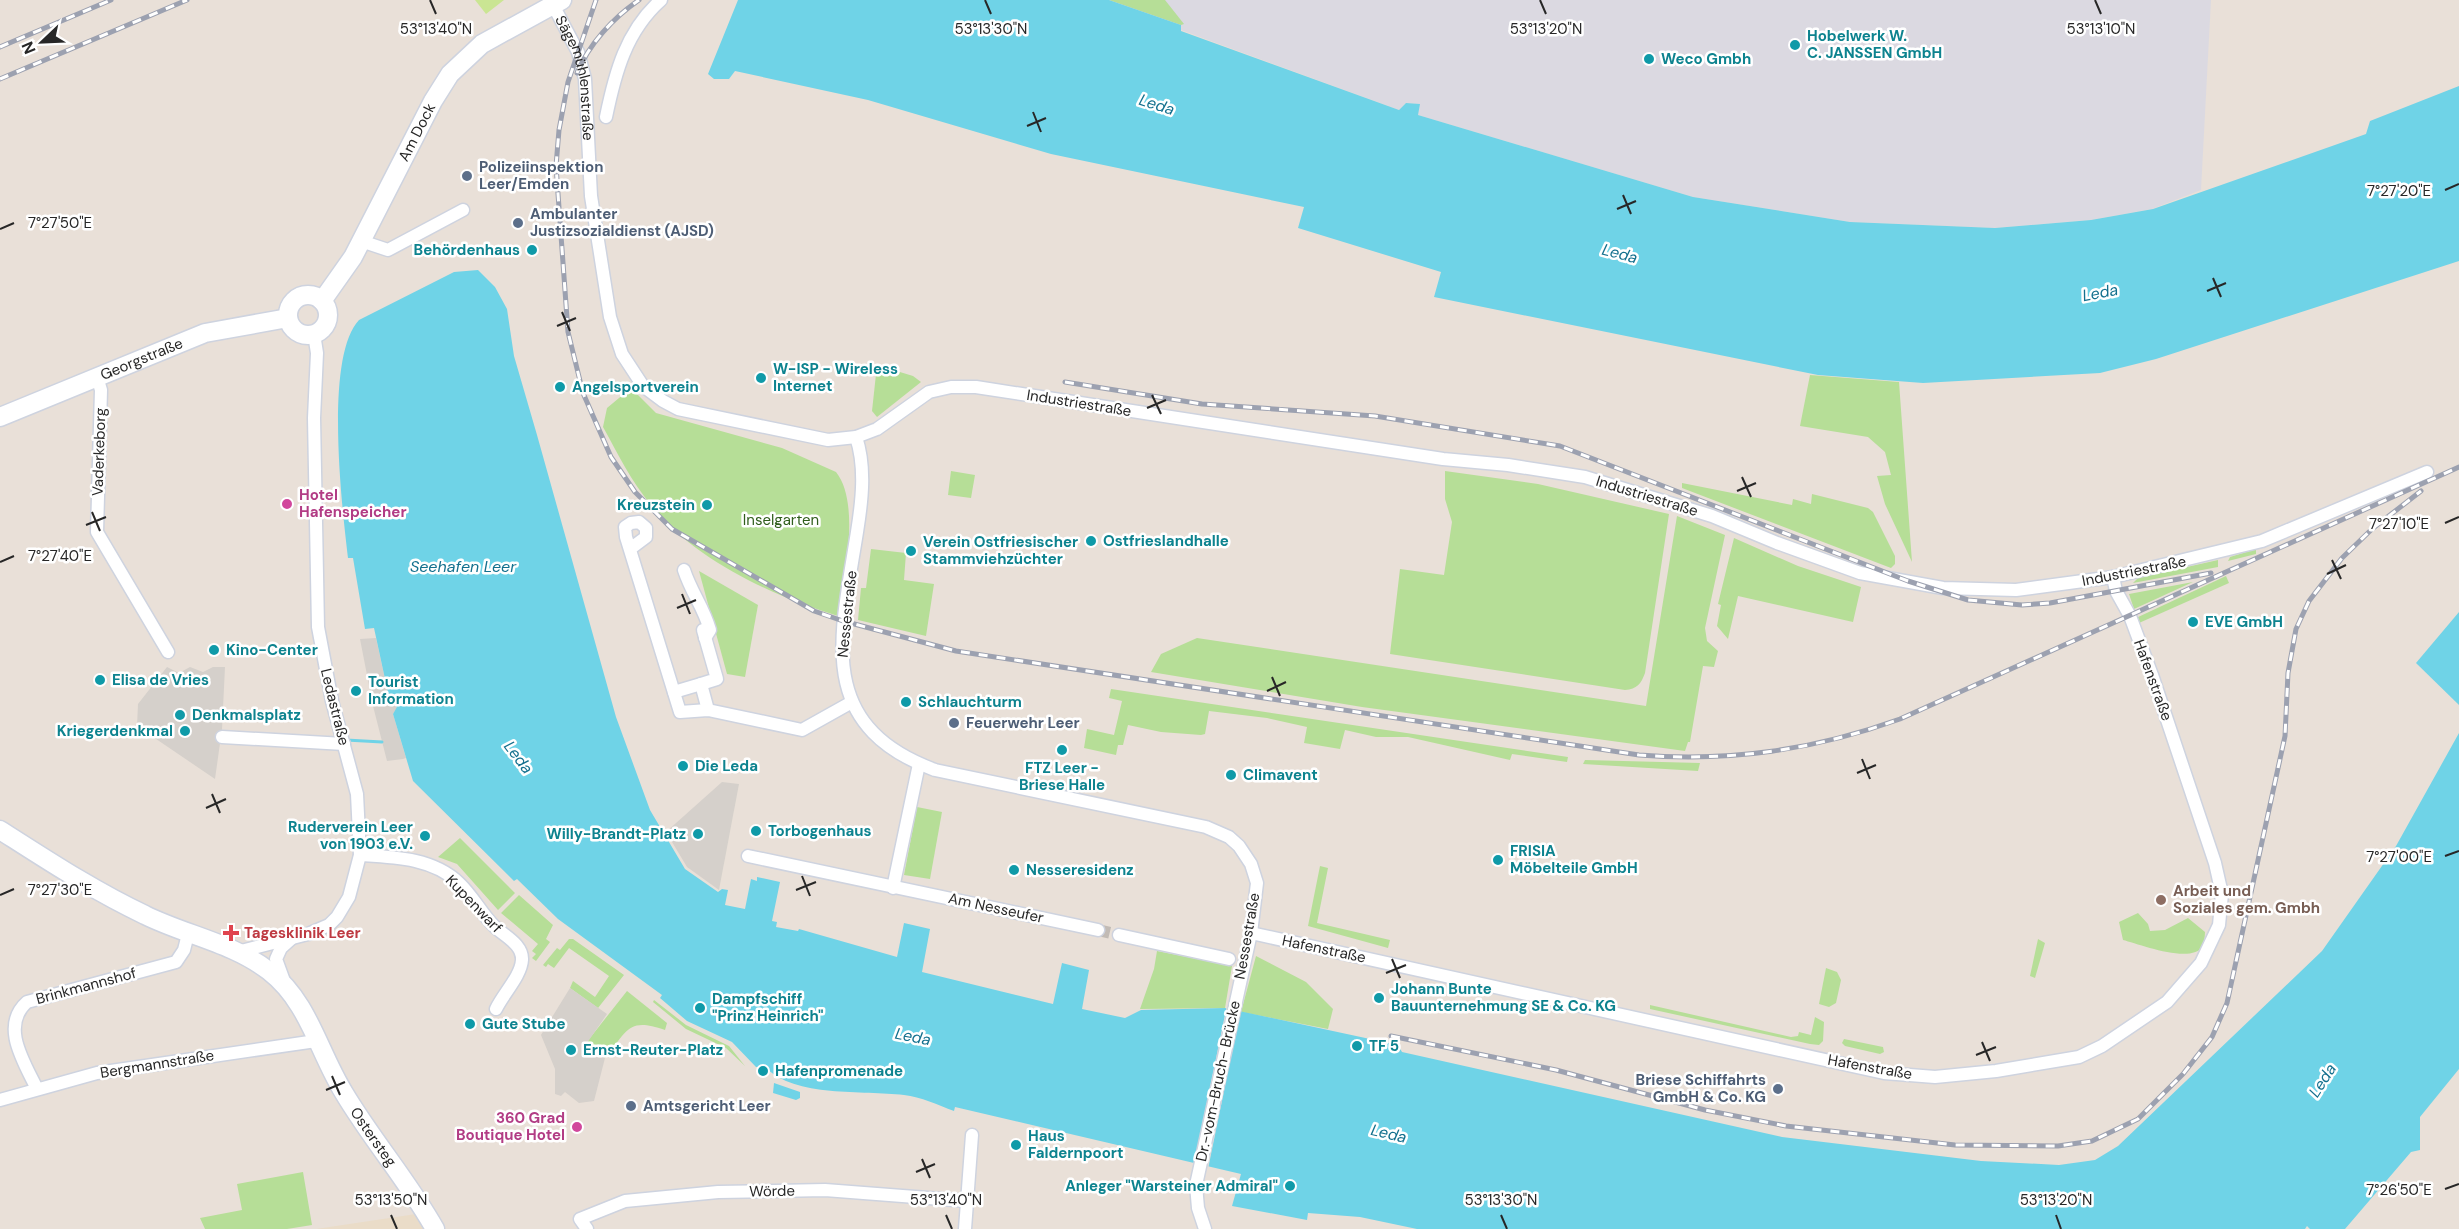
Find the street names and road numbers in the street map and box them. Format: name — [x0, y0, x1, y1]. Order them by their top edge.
street label: Sägemühlenstraße — [550, 12, 598, 141]
street label: Am Dock — [394, 99, 440, 165]
street label: Georgstraße — [97, 333, 186, 385]
street label: Industriestraße — [1025, 385, 1133, 421]
street label: Vaderkeborg — [87, 407, 111, 497]
street label: Industriestraße — [1593, 471, 1701, 521]
street label: Industriestraße — [2080, 551, 2188, 591]
street label: Nessestraße — [832, 569, 862, 659]
street label: Hafenstraße — [2129, 636, 2177, 724]
street label: Ledastraße — [316, 666, 354, 748]
street label: Kupenwarf — [441, 871, 507, 937]
street label: Am Nesseufer — [946, 888, 1046, 928]
street label: Nessestraße — [1230, 891, 1264, 981]
street label: Hafenstraße — [1280, 930, 1368, 968]
street label: Brinkmannshof — [34, 963, 138, 1009]
street label: Dr.-vom-Bruch- Brücke — [1191, 999, 1245, 1163]
street label: Bergmannstraße — [99, 1045, 215, 1083]
street label: Hafenstraße — [1826, 1050, 1914, 1084]
street label: Ostersteg — [345, 1103, 401, 1171]
street label: Wörde — [749, 1181, 795, 1201]

